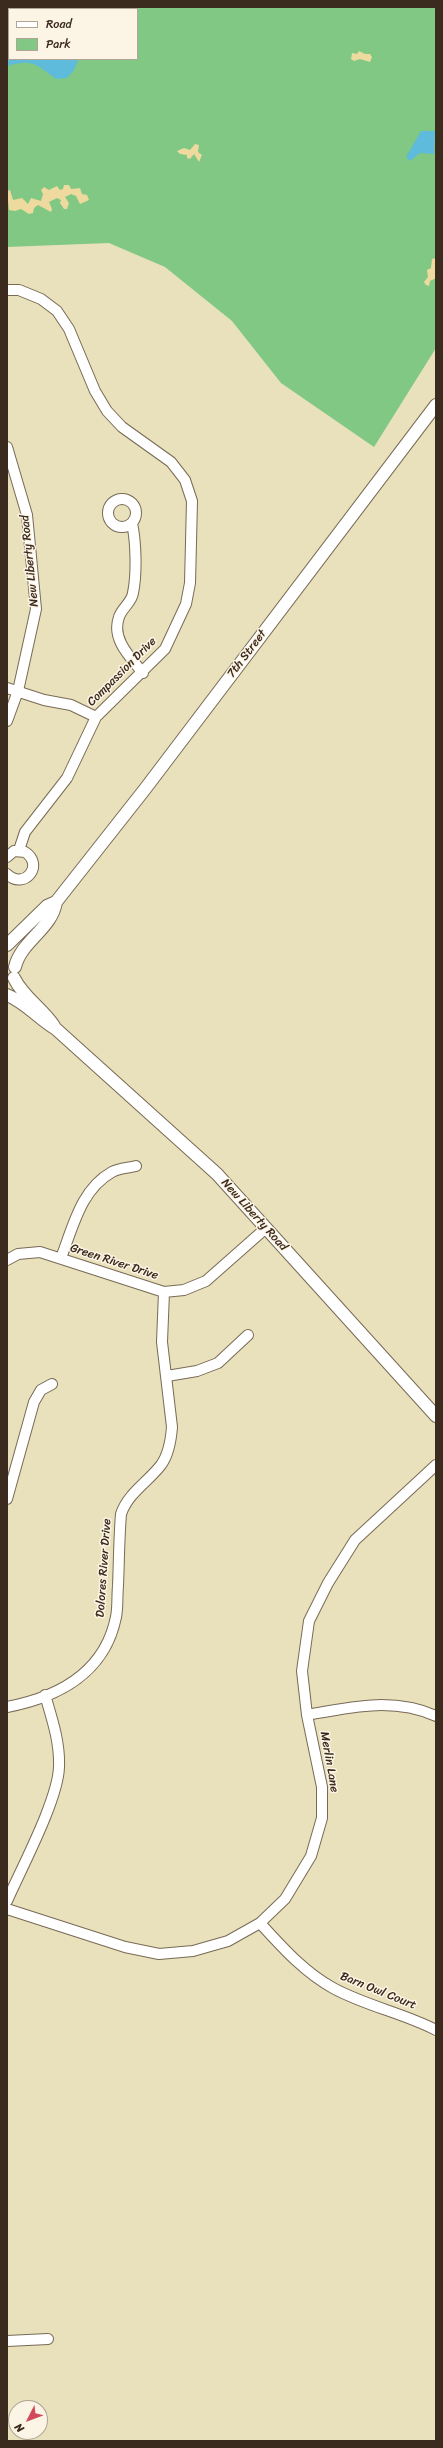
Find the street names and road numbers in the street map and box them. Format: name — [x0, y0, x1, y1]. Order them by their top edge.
street label: New Liberty Road — [18, 514, 42, 608]
street label: 7th Street — [224, 627, 270, 681]
street label: Compassion Drive — [84, 634, 160, 710]
street label: New Liberty Road — [218, 1176, 290, 1254]
street label: Green River Drive — [68, 1241, 160, 1283]
street label: Dolores River Drive — [93, 1518, 115, 1618]
street label: Merlin Lane — [317, 1730, 341, 1794]
street label: Barn Owl Court — [338, 1969, 418, 2013]

